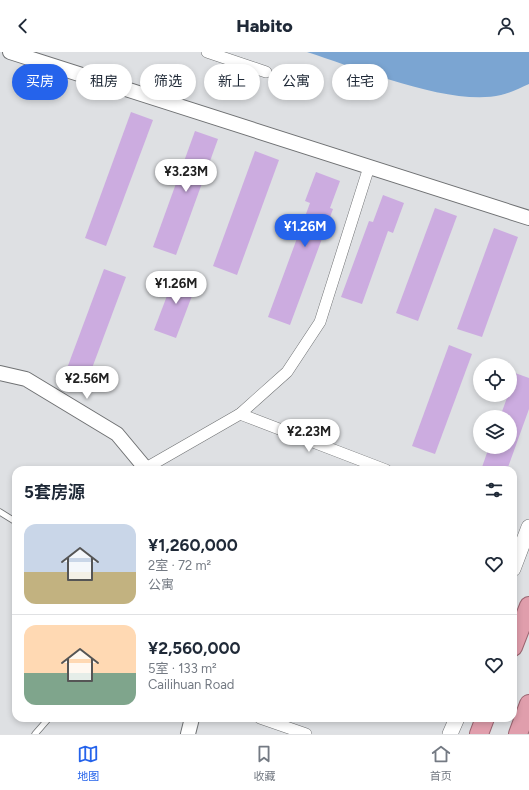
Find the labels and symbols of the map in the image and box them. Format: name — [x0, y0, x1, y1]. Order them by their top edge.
pin: ¥3.23M — [153, 159, 219, 193]
pin: ¥1.26M — [272, 214, 338, 248]
pin: ¥1.26M — [143, 271, 209, 305]
pin: ¥2.56M — [54, 366, 120, 400]
pin: ¥2.23M — [276, 419, 342, 453]

